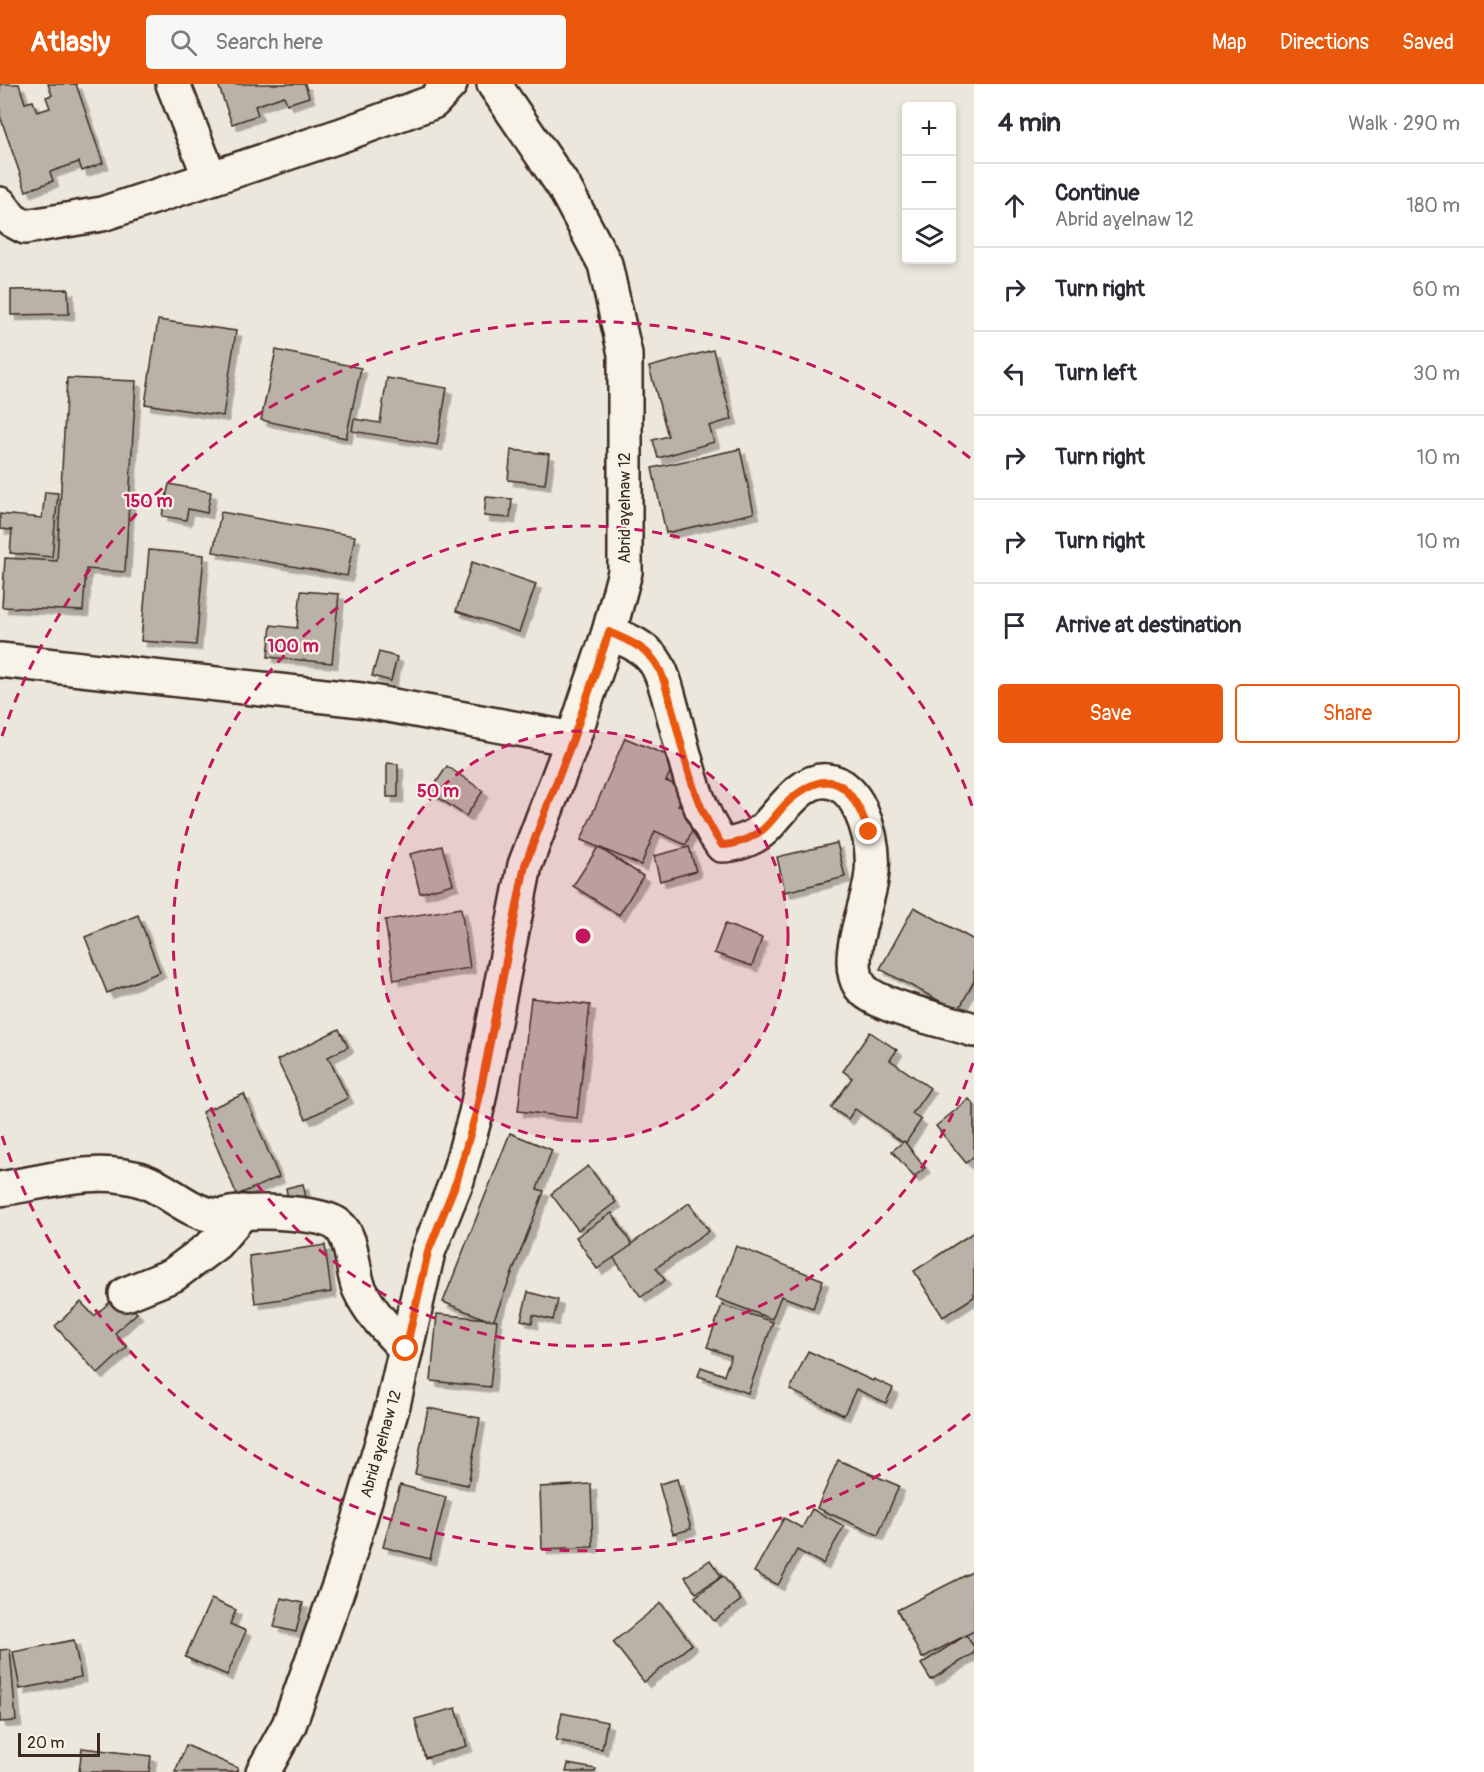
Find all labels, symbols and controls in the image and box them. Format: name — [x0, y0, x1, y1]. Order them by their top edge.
search box — [146, 15, 566, 69]
text: Atlasly — [30, 25, 110, 60]
icon: search — [167, 26, 200, 59]
text: Search here — [215, 28, 323, 56]
text: Map — [1212, 29, 1247, 56]
text: Directions — [1280, 29, 1369, 56]
text: Saved — [1402, 29, 1454, 56]
map controls — [902, 102, 956, 264]
button: + — [902, 102, 956, 156]
text: 4 min — [998, 107, 1061, 139]
text: Walk · 290 m — [1348, 111, 1460, 136]
button: − — [902, 156, 956, 210]
text: Continue — [1055, 179, 1139, 207]
icon: ahead — [998, 189, 1031, 222]
text: 180 m — [1406, 193, 1460, 218]
text: Abrid aɣelnaw 12 — [1055, 207, 1194, 232]
button: layers — [902, 210, 956, 264]
icon: right — [998, 273, 1031, 306]
text: Turn right — [1055, 275, 1145, 303]
text: 60 m — [1413, 277, 1460, 302]
icon: left — [998, 357, 1031, 390]
text: Turn left — [1055, 359, 1137, 387]
text: 30 m — [1413, 361, 1460, 386]
icon: right — [998, 441, 1031, 474]
text: Turn right — [1055, 443, 1145, 471]
text: 10 m — [1416, 445, 1460, 470]
street label: Abrid aɣelnaw 12 — [615, 452, 635, 564]
text: 150 m — [124, 490, 173, 513]
icon: right — [998, 525, 1031, 558]
text: Turn right — [1055, 527, 1145, 555]
text: 10 m — [1416, 529, 1460, 554]
icon: arrive — [998, 609, 1031, 642]
text: Arrive at destination — [1055, 611, 1241, 639]
text: 100 m — [267, 635, 319, 658]
button: Save — [998, 684, 1223, 743]
button: Share — [1235, 684, 1460, 743]
text: 50 m — [417, 780, 459, 803]
route end — [855, 818, 881, 844]
centre of rings — [573, 926, 593, 946]
route start — [392, 1335, 418, 1361]
street label: Abrid aɣelnaw 12 — [356, 1388, 406, 1500]
scale bar — [18, 1730, 100, 1758]
text: 20 m — [27, 1733, 65, 1753]

